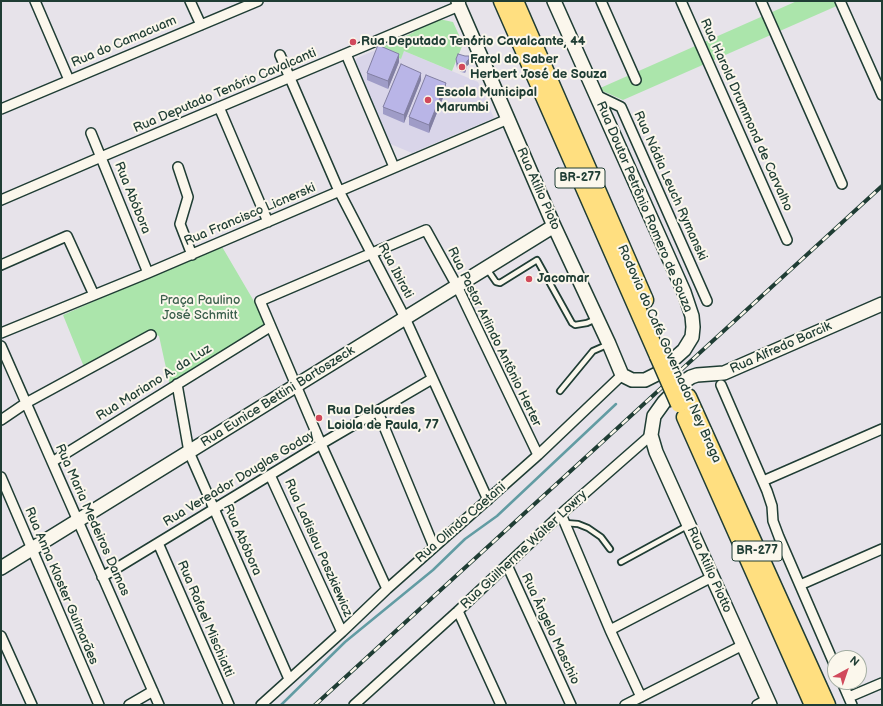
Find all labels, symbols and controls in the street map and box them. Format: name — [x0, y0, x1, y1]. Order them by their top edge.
street label: Rua do Camacuam — [69, 13, 179, 71]
street label: Rua Harold Drummond de Carvalho — [696, 16, 796, 214]
place label: Rua Deputado Tenório Cavalcante, 44 — [361, 34, 585, 50]
marker: Rua Deputado Tenório Cavalcante, 44 — [348, 37, 358, 47]
street label: Rua Deputado Tenório Cavalcanti — [131, 45, 319, 137]
place label: Farol do Saber Herbert José de Souza — [470, 52, 607, 83]
marker: Farol do Saber Herbert José de Souza — [457, 62, 467, 72]
place label: Escola Municipal Marumbi — [436, 85, 537, 116]
marker: Escola Municipal Marumbi — [423, 95, 433, 105]
street label: Rua Doutor Petrônio Romero de Souza — [592, 99, 696, 315]
street label: Rua Nádia Leuch Rymanski — [630, 109, 710, 263]
street label: Rua Atílio Pioto — [513, 145, 563, 233]
street label: Rua Abóbora — [110, 160, 154, 236]
road number: BR-277 — [555, 168, 605, 188]
street label: Rua Francisco Licnerski — [182, 180, 318, 250]
street label: Rua Ibirati — [374, 241, 416, 301]
street label: Rodovia do Café Governador Ney Braga — [614, 243, 724, 465]
street label: Rua Pastor Arlindo Antônio Herter — [444, 245, 544, 429]
place label: Jacomar — [537, 271, 589, 287]
marker: Jacomar — [524, 274, 534, 284]
park label: Praça Paulino José Schmitt — [160, 293, 240, 324]
street label: Rua Alfredo Barcik — [728, 319, 834, 377]
street label: Rua Mariano A. da Luz — [94, 341, 214, 425]
street label: Rua Eunice Bettini Bartoszeck — [198, 343, 358, 451]
place label: Rua Delourdes Loiola de Paula, 77 — [327, 403, 439, 434]
marker: Rua Delourdes Loiola de Paula, 77 — [314, 413, 324, 423]
street label: Rua Vereador Douglas Godoy — [161, 428, 317, 530]
street label: Rua Maria Medeiros Damas — [51, 442, 133, 598]
street label: Rua Ladislau Paszkiewicz — [281, 477, 355, 619]
street label: Rua Olindo Caetani — [413, 480, 509, 566]
street label: Rua Guilherme Walter Lowry — [458, 487, 590, 613]
street label: Rua Abóbora — [219, 502, 265, 578]
street label: Rua Anna Kloster Guimarães — [21, 505, 101, 667]
street label: Rua Atilio Piotto — [683, 525, 735, 615]
road number: BR-277 — [732, 541, 782, 561]
street label: Rua Rafael Mischiatti — [173, 558, 237, 680]
street label: Rua Ângelo Maschio — [517, 571, 583, 687]
north arrow — [827, 650, 867, 690]
text: N — [847, 654, 862, 669]

